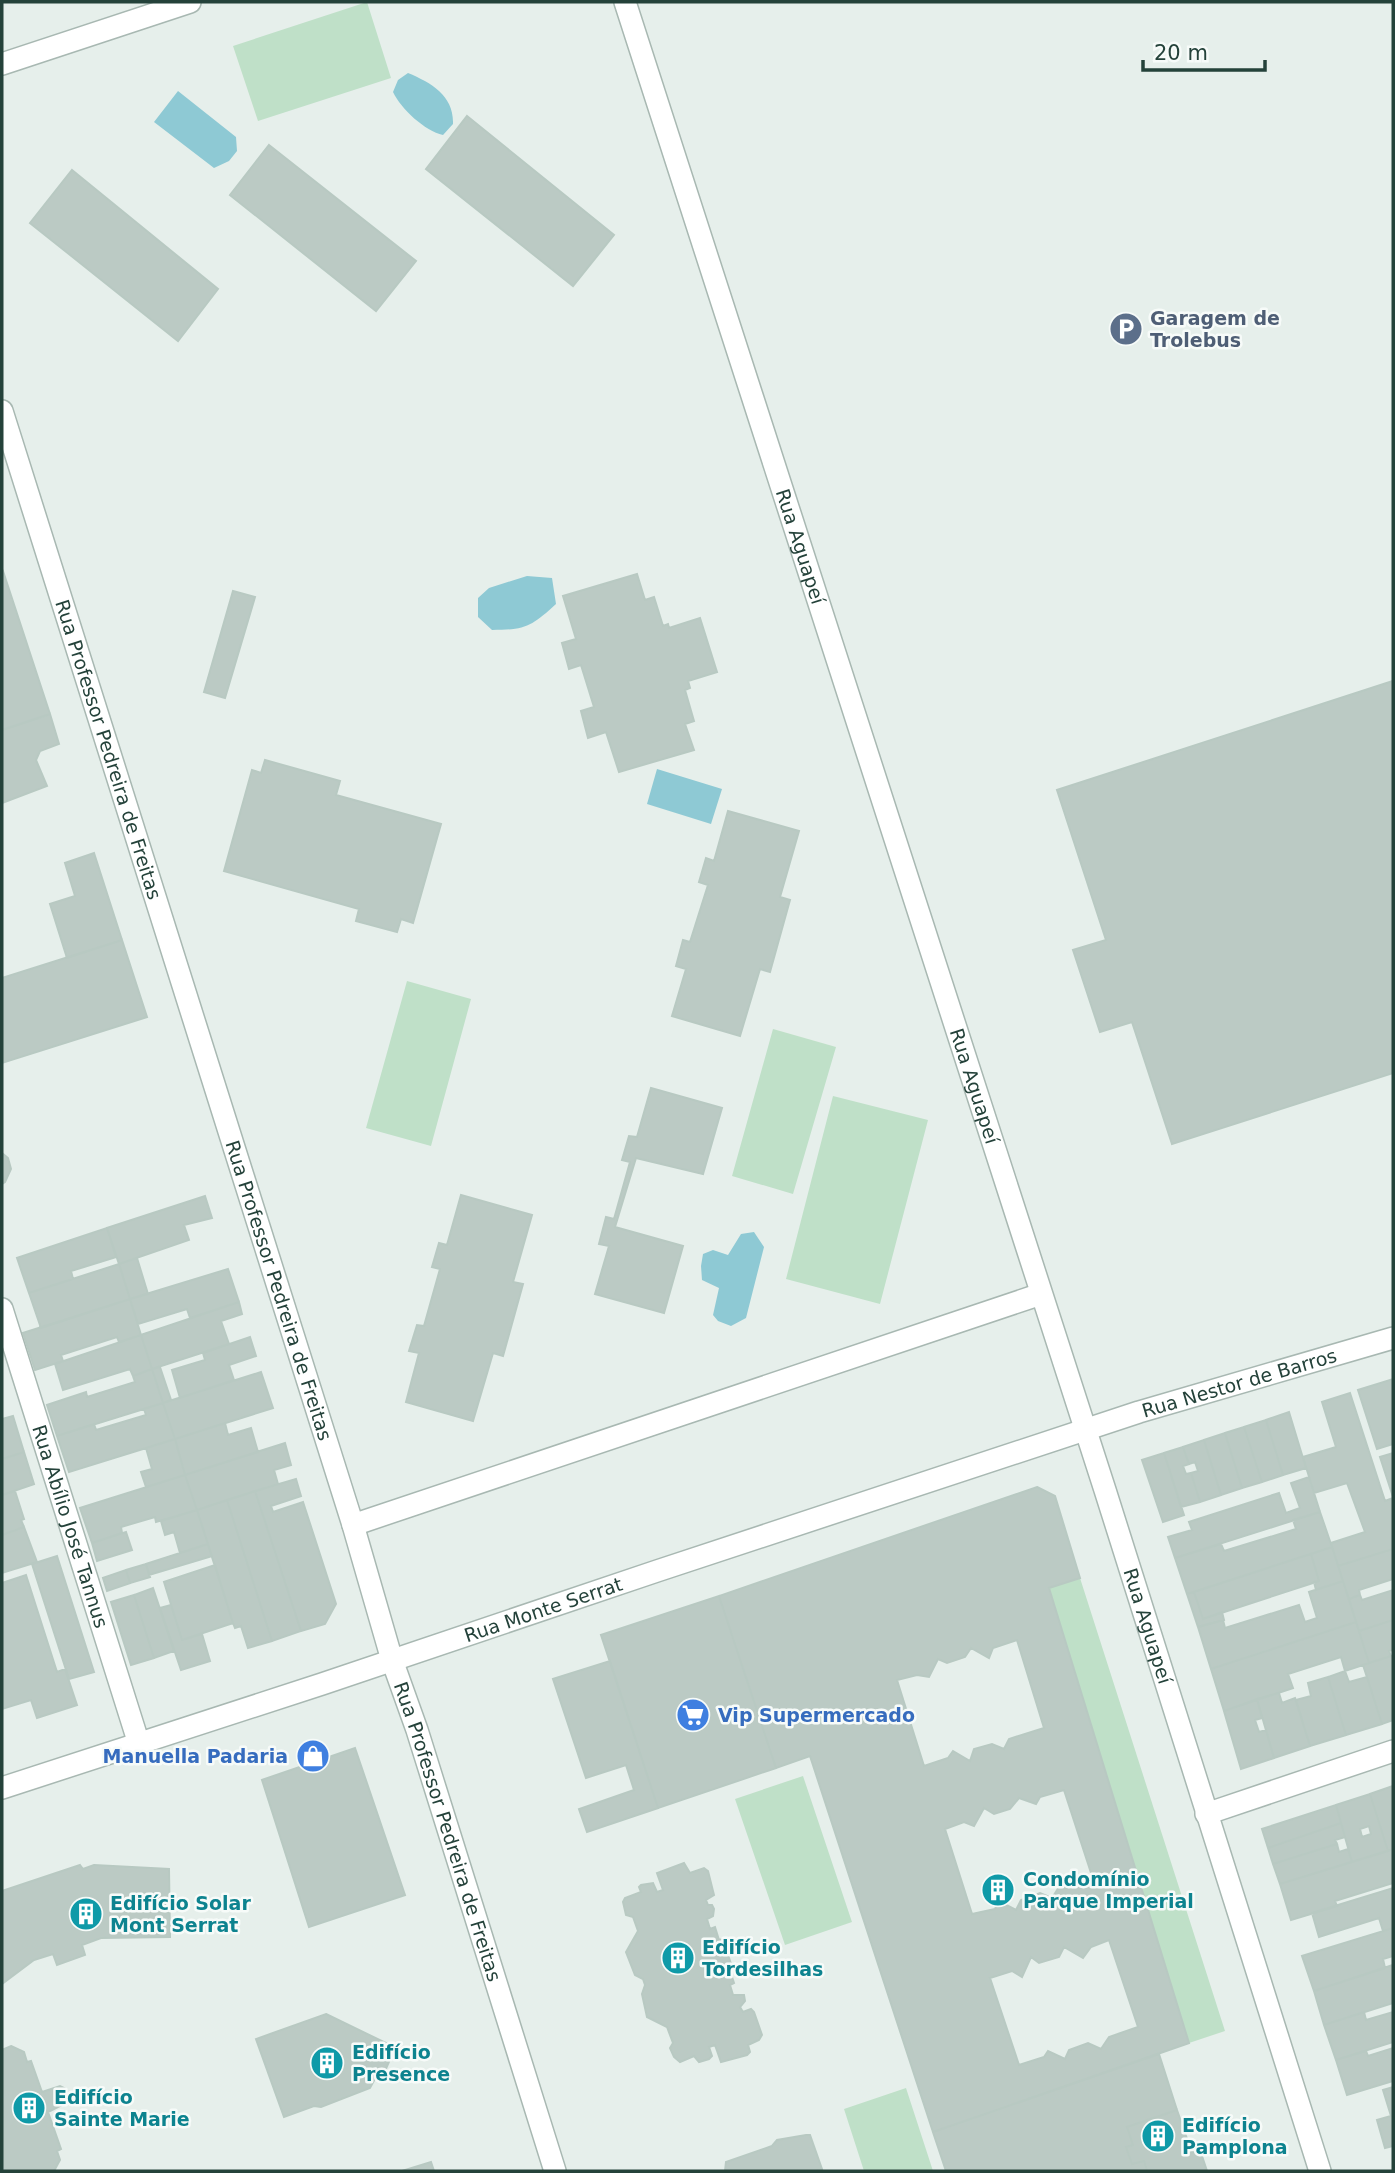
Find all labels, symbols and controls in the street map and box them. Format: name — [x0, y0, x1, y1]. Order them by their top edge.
scale bar — [1143, 28, 1266, 72]
text: 20 m — [1154, 41, 1208, 65]
place label: Garagem de Trolebus — [1150, 307, 1280, 351]
parking icon: Garagem de Trolebus — [1107, 310, 1145, 348]
street label: Rua Aguapeí — [772, 486, 830, 608]
street label: Rua Professor Pedreira de Freitas — [51, 597, 166, 902]
street label: Rua Aguapeí — [946, 1026, 1004, 1147]
street label: Rua Professor Pedreira de Freitas — [222, 1138, 337, 1443]
street label: Rua Nestor de Barros — [1139, 1344, 1339, 1422]
street label: Rua Abílio José Tannus — [28, 1422, 113, 1631]
street label: Rua Aguapeí — [1119, 1565, 1177, 1687]
street label: Rua Monte Serrat — [461, 1572, 625, 1646]
street label: Rua Professor Pedreira de Freitas — [390, 1679, 506, 1984]
supermarket icon: Vip Supermercado — [674, 1696, 712, 1734]
place label: Vip Supermercado — [718, 1704, 915, 1726]
shop icon: Manuella Padaria — [294, 1737, 332, 1775]
place label: Manuella Padaria — [103, 1745, 288, 1767]
place label: Condomínio Parque Imperial — [1023, 1868, 1194, 1912]
building icon: Condomínio Parque Imperial — [979, 1871, 1017, 1909]
place label: Edifício Solar Mont Serrat — [110, 1892, 251, 1936]
building icon: Edifício Solar Mont Serrat — [67, 1895, 105, 1933]
place label: Edifício Tordesilhas — [702, 1936, 823, 1980]
building icon: Edifício Tordesilhas — [659, 1939, 697, 1977]
place label: Edifício Presence — [352, 2041, 450, 2085]
building icon: Edifício Presence — [308, 2044, 346, 2082]
place label: Edifício Sainte Marie — [54, 2086, 190, 2130]
building icon: Edifício Sainte Marie — [10, 2089, 48, 2127]
place label: Edifício Pamplona — [1182, 2114, 1288, 2158]
building icon: Edifício Pamplona — [1139, 2117, 1177, 2155]

